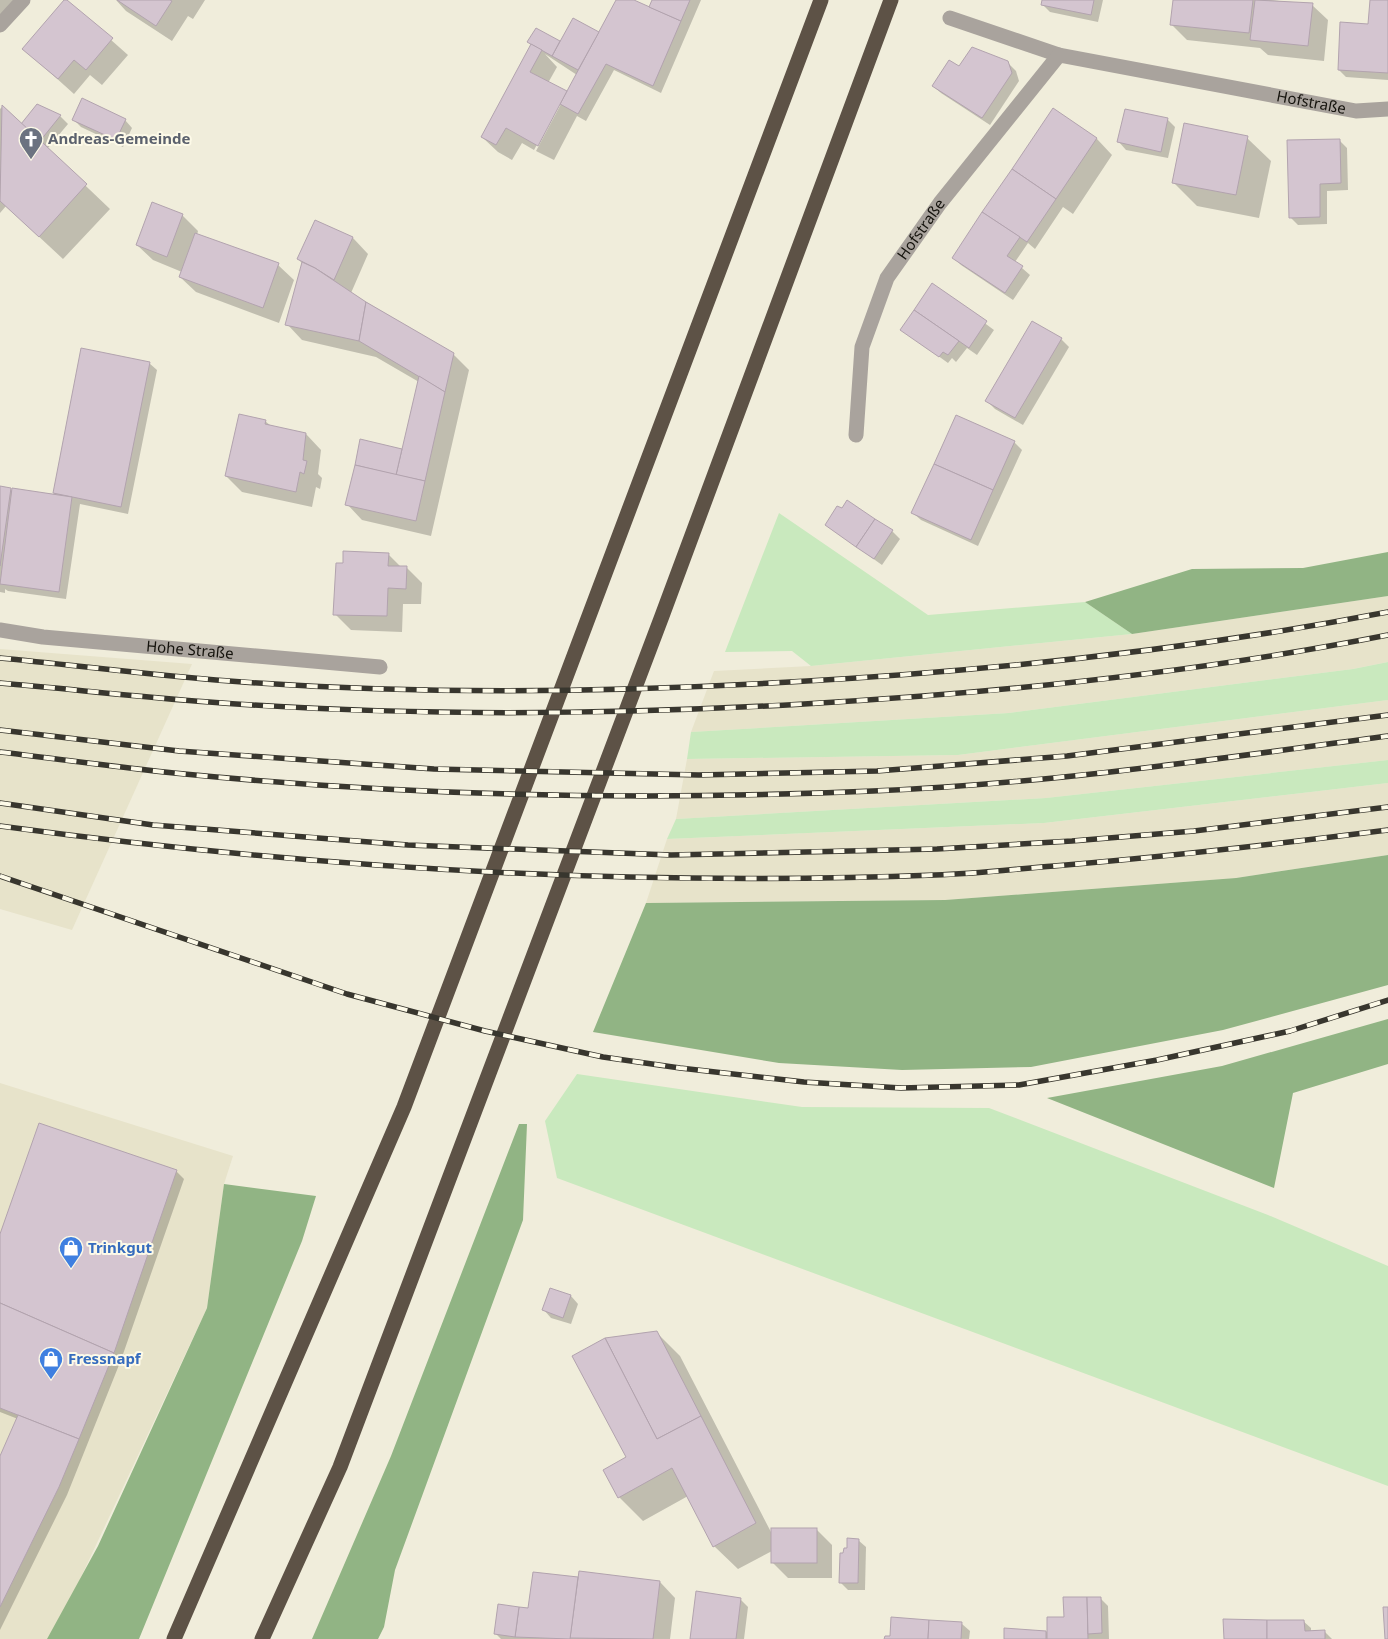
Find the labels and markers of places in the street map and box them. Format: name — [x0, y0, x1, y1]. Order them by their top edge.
church icon: Andreas-Gemeinde — [18, 126, 44, 160]
place label: Andreas-Gemeinde — [48, 128, 190, 148]
shop icon: Trinkgut — [58, 1235, 84, 1269]
place label: Trinkgut — [88, 1237, 152, 1257]
shop icon: Fressnapf — [38, 1346, 64, 1380]
place label: Fressnapf — [68, 1348, 142, 1368]

